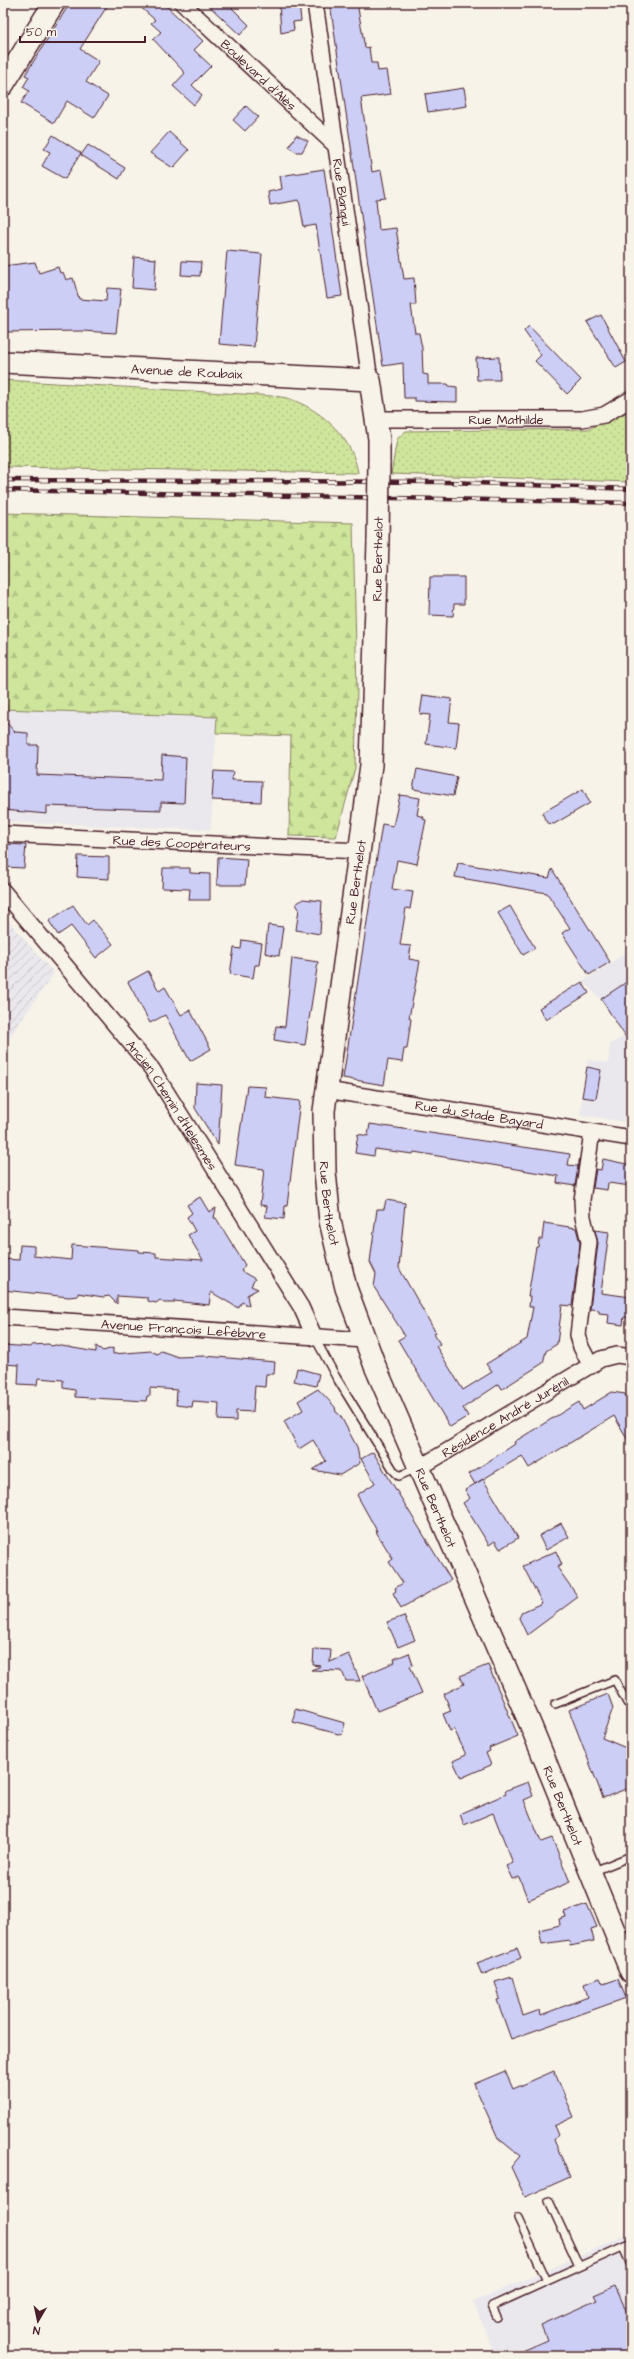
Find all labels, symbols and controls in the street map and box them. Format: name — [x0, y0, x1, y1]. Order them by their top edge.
scale bar — [20, 18, 145, 44]
text: 50 m — [26, 24, 57, 41]
street label: Boulevard d'Alès — [216, 35, 300, 115]
street label: Rue Blanqui — [328, 157, 355, 227]
street label: Avenue de Roubaix — [131, 360, 244, 384]
street label: Rue Mathilde — [469, 411, 543, 429]
street label: Rue Berthelot — [368, 516, 388, 602]
street label: Rue des Coopérateurs — [112, 831, 252, 856]
street label: Rue Berthelot — [341, 838, 371, 925]
street label: Ancien Chemin d'Helesmes — [121, 1036, 221, 1174]
street label: Rue du Stade Bayard — [414, 1096, 545, 1134]
street label: Rue Berthelot — [315, 1161, 344, 1248]
street label: Avenue François Lefèbvre — [101, 1315, 267, 1344]
street label: Résidence André Jurénil — [439, 1373, 572, 1462]
street label: Rue Berthelot — [410, 1465, 461, 1551]
street label: Rue Berthelot — [538, 1763, 587, 1849]
north arrow — [18, 2301, 58, 2341]
text: N — [32, 2322, 41, 2338]

